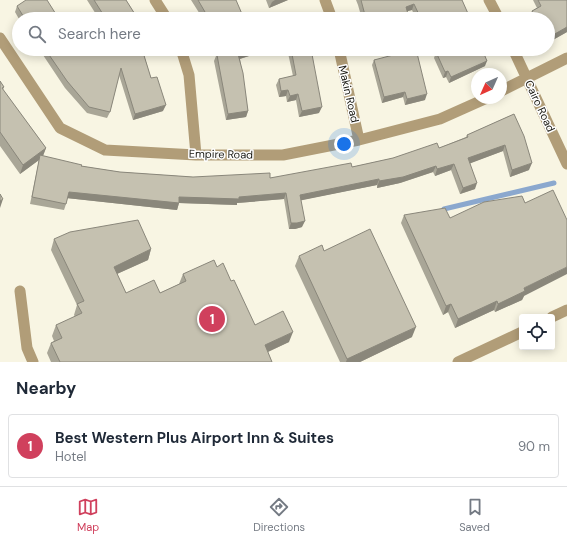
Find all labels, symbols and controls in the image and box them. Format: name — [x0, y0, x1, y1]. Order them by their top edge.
search box — [12, 12, 555, 56]
icon: search — [26, 23, 48, 45]
text: Search here — [58, 24, 141, 44]
street label: Makin Road — [336, 64, 362, 124]
north arrow — [471, 68, 507, 104]
street label: Cairo Road — [522, 78, 558, 134]
your location — [334, 134, 354, 154]
street label: Empire Road — [189, 146, 253, 162]
pin: 1 — [199, 304, 225, 334]
map controls — [519, 314, 555, 350]
button: locate — [519, 314, 555, 350]
text: Nearby — [16, 377, 76, 399]
text: Best Western Plus Airport Inn & Suites — [55, 428, 334, 448]
text: 1 — [28, 438, 32, 455]
text: 90 m — [518, 438, 550, 455]
text: Hotel — [55, 448, 87, 465]
tab: Map — [77, 496, 99, 534]
tab: Directions — [253, 496, 305, 534]
tab: Saved — [459, 496, 490, 534]

